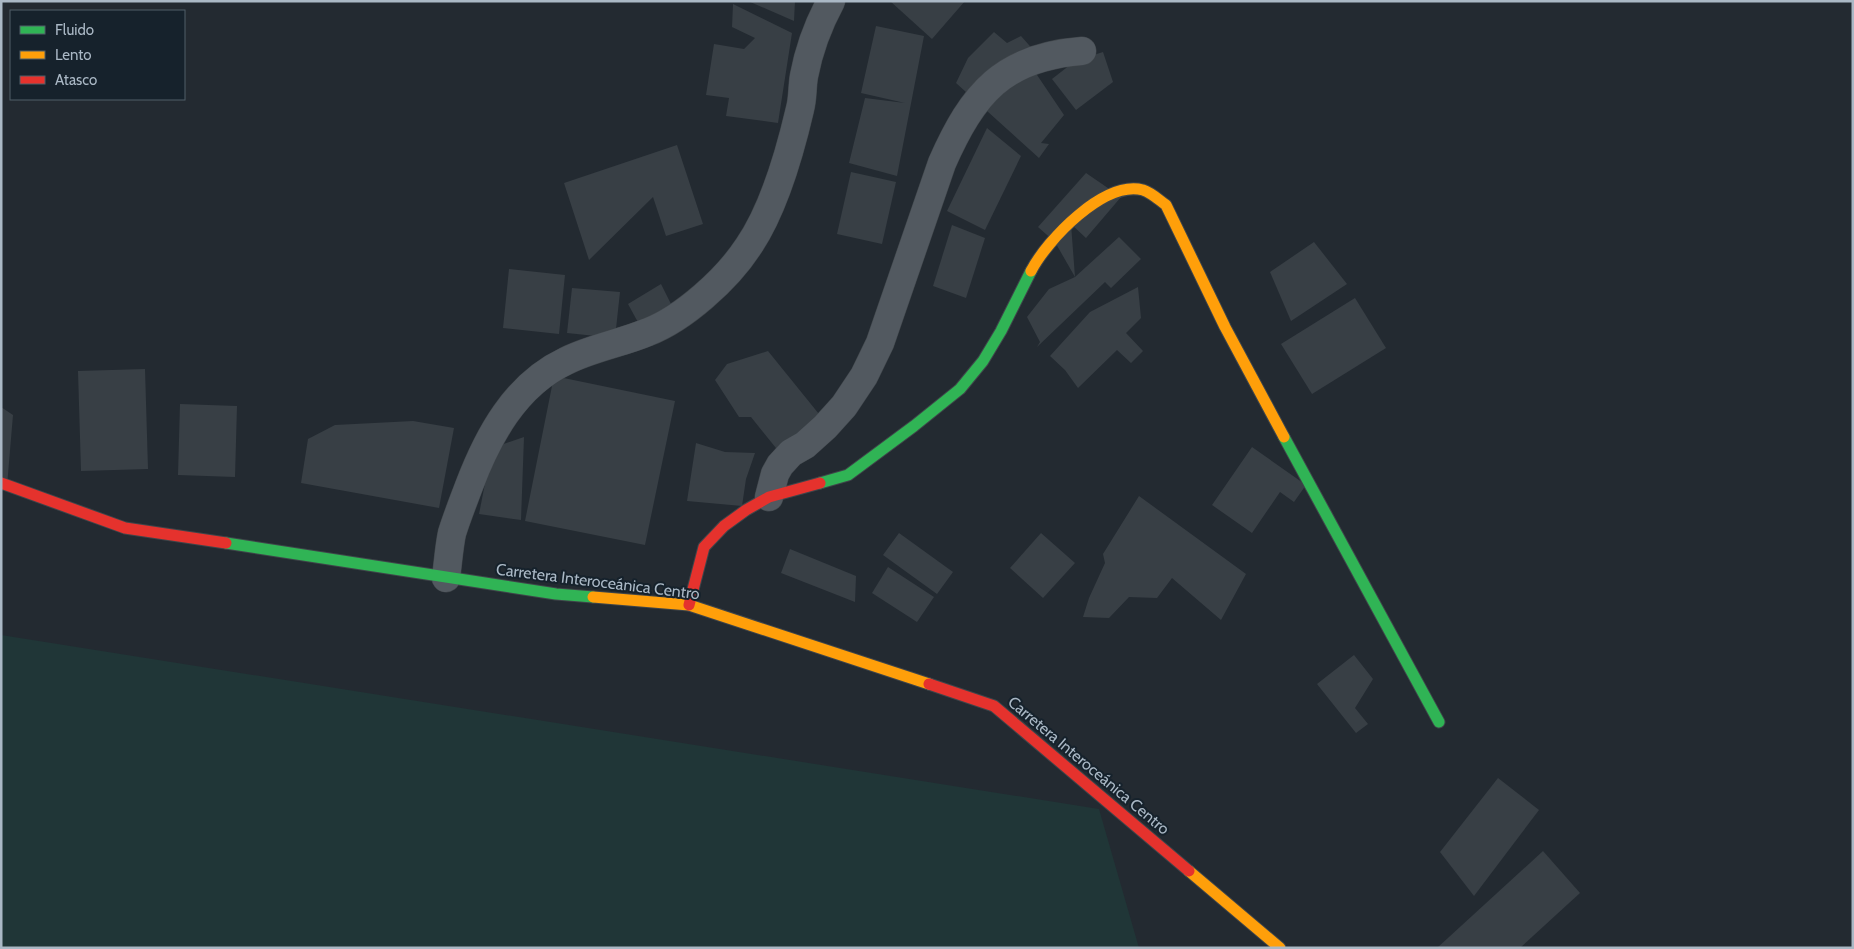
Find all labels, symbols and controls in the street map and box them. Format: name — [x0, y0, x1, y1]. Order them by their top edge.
legend — [10, 10, 185, 100]
text: Fluido — [55, 21, 94, 39]
text: Lento — [55, 46, 92, 64]
text: Atasco — [55, 71, 97, 89]
street label: Carretera Interoceánica Centro — [495, 560, 701, 603]
street label: Carretera Interoceánica Centro — [1004, 692, 1173, 839]

